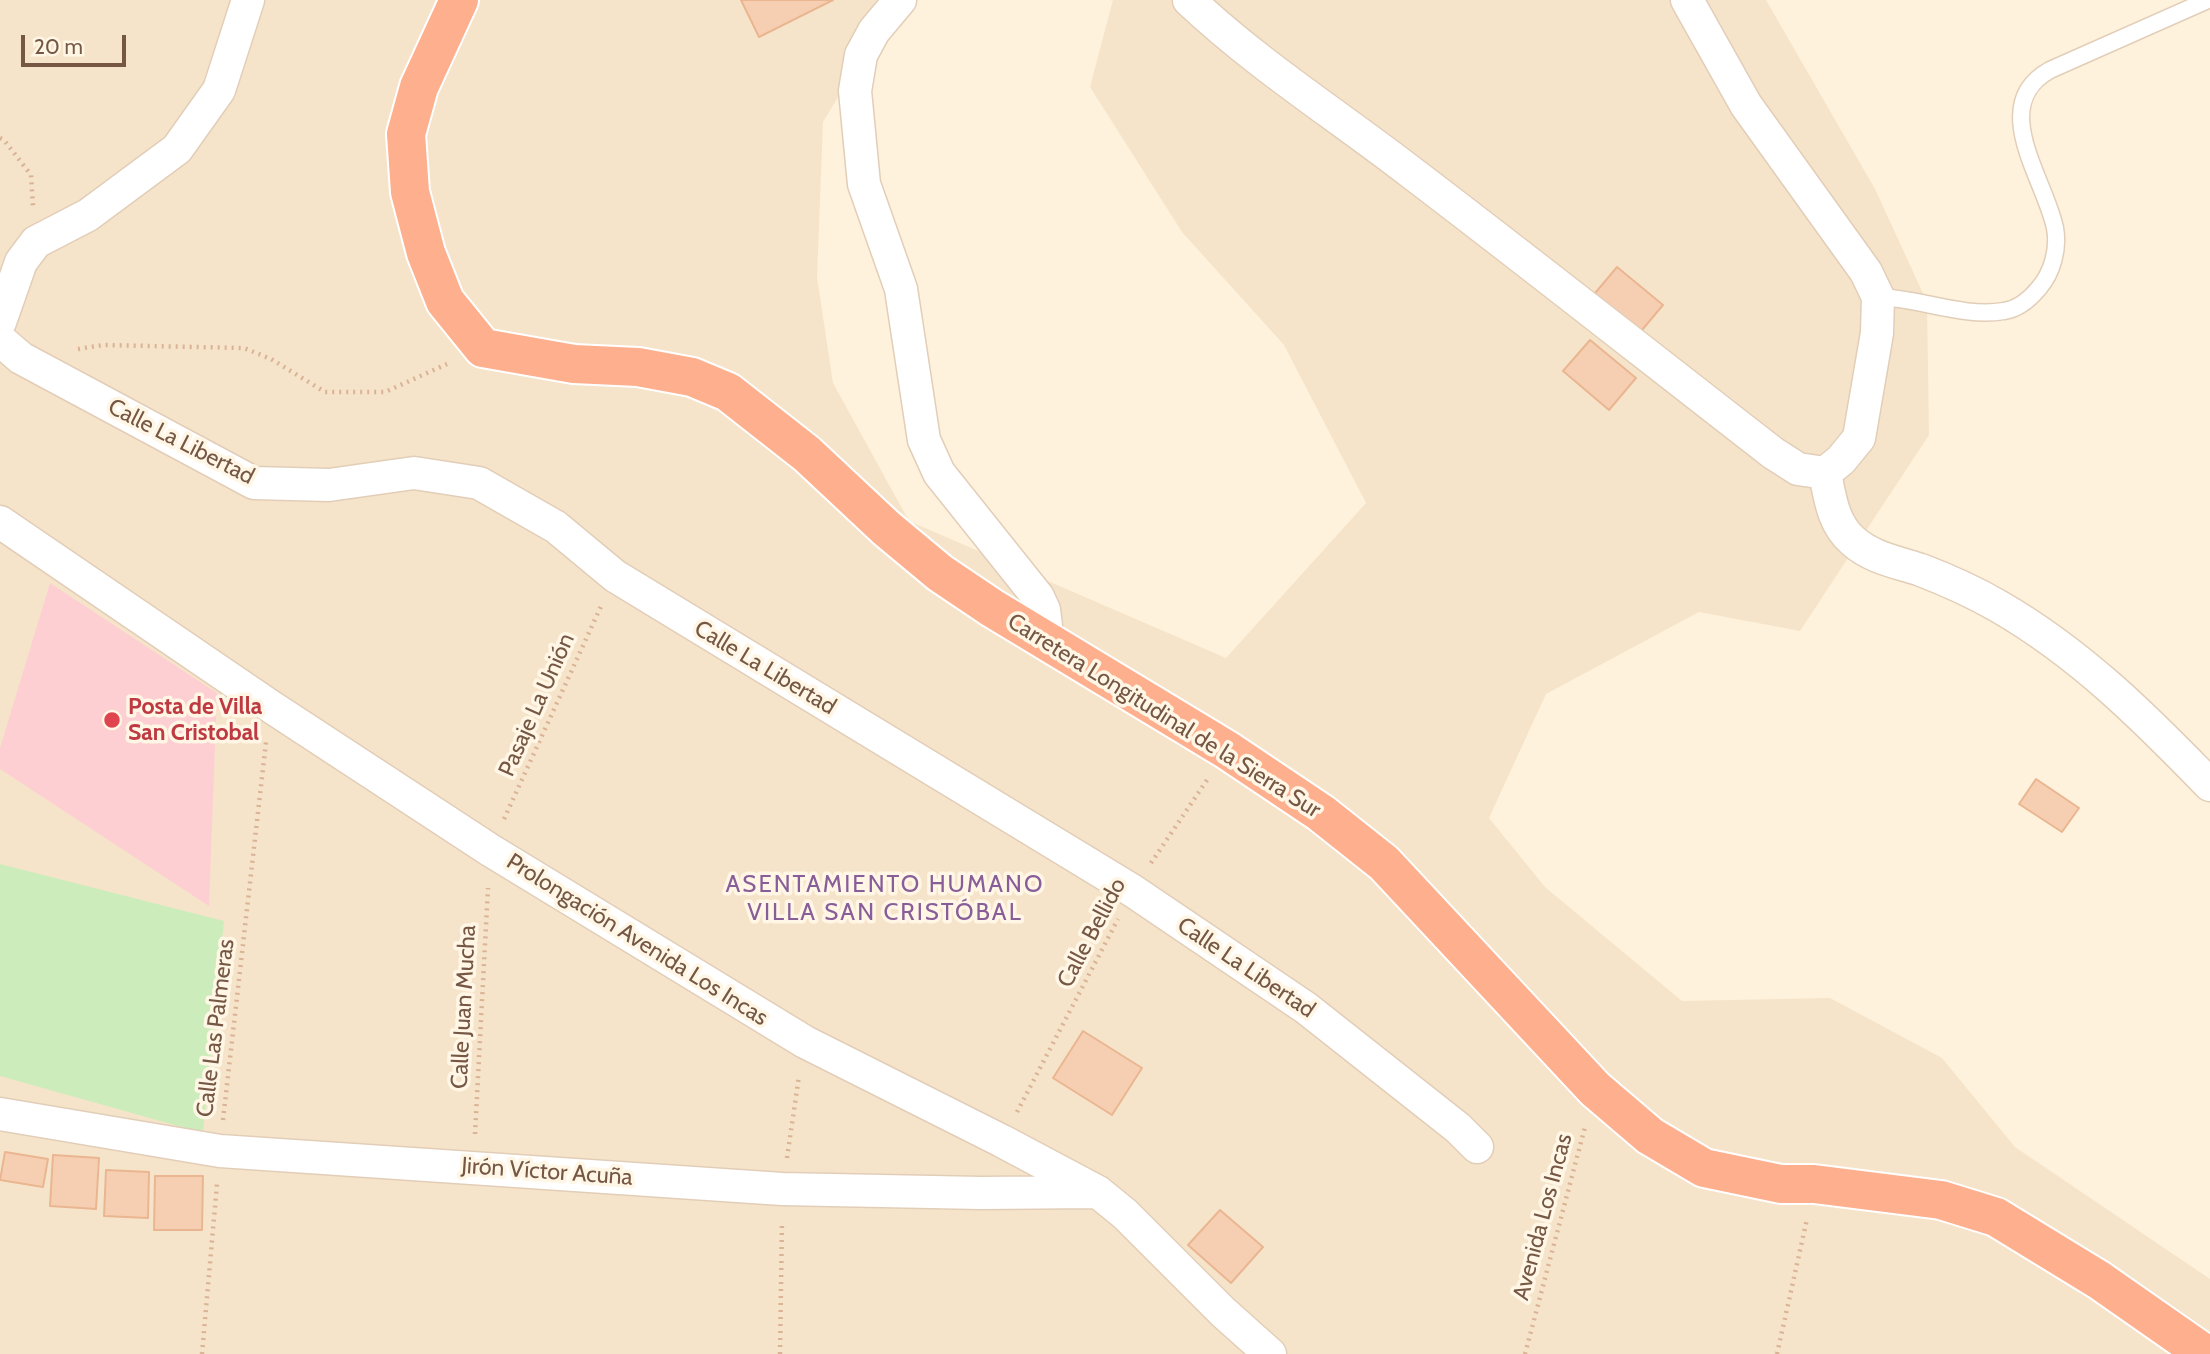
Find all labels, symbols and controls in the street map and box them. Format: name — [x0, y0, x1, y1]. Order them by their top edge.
scale bar — [24, 21, 130, 65]
text: 20 m — [34, 34, 83, 59]
street label: Calle La Libertad — [103, 393, 259, 491]
street label: Carretera Longitudinal de la Sierra Sur — [1002, 608, 1326, 824]
street label: Calle La Libertad — [689, 615, 841, 721]
street label: Pasaje La Unión — [493, 629, 581, 781]
place label: Posta de Villa San Cristobal — [128, 693, 262, 747]
marker: Posta de Villa San Cristobal — [102, 710, 122, 730]
street label: Prolongación Avenida Los Incas — [501, 848, 773, 1032]
district label: ASENTAMIENTO HUMANO VILLA SAN CRISTÓBAL — [728, 871, 1042, 927]
street label: Calle Bellido — [1052, 874, 1132, 992]
street label: Calle La Libertad — [1172, 912, 1320, 1024]
street label: Calle Juan Mucha — [446, 924, 482, 1090]
street label: Calle Las Palmeras — [191, 937, 241, 1119]
street label: Avenida Los Incas — [1508, 1131, 1578, 1303]
street label: Jirón Víctor Acuña — [460, 1152, 634, 1192]

